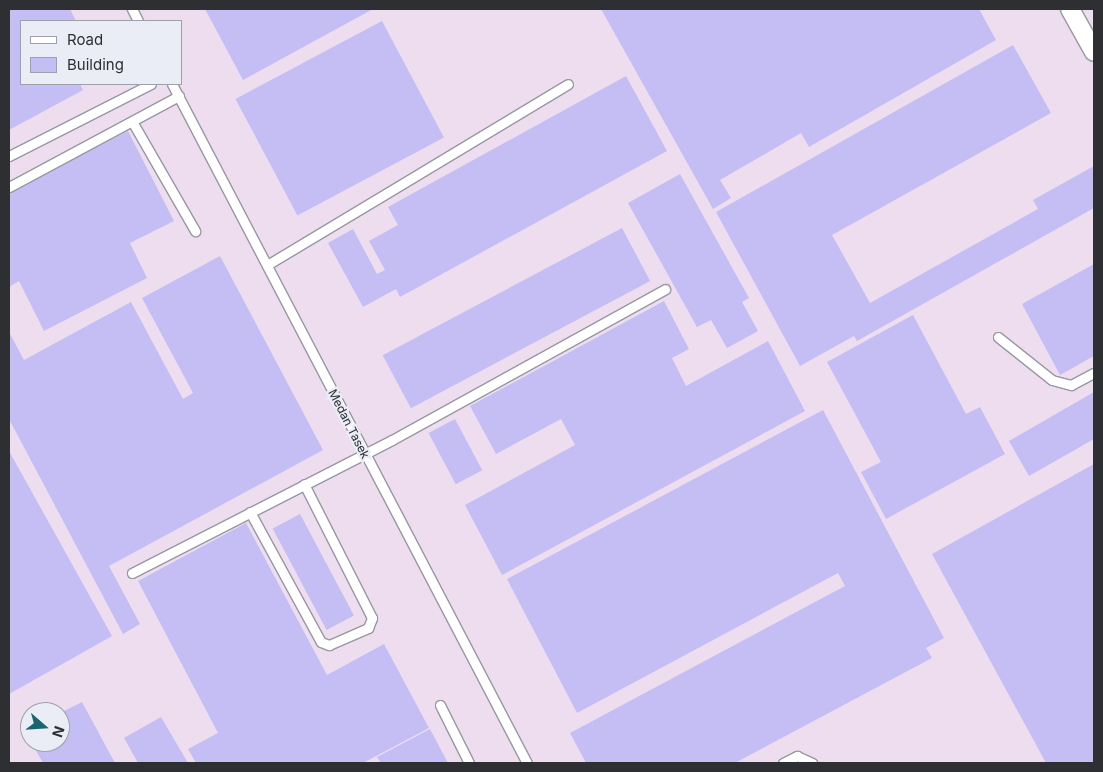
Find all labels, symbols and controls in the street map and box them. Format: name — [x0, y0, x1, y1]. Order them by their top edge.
legend — [20, 20, 182, 85]
text: Road — [67, 30, 103, 49]
text: Building — [67, 55, 124, 74]
street label: Medan Tasek — [325, 387, 373, 461]
north arrow — [20, 702, 70, 752]
text: N — [49, 724, 68, 740]

